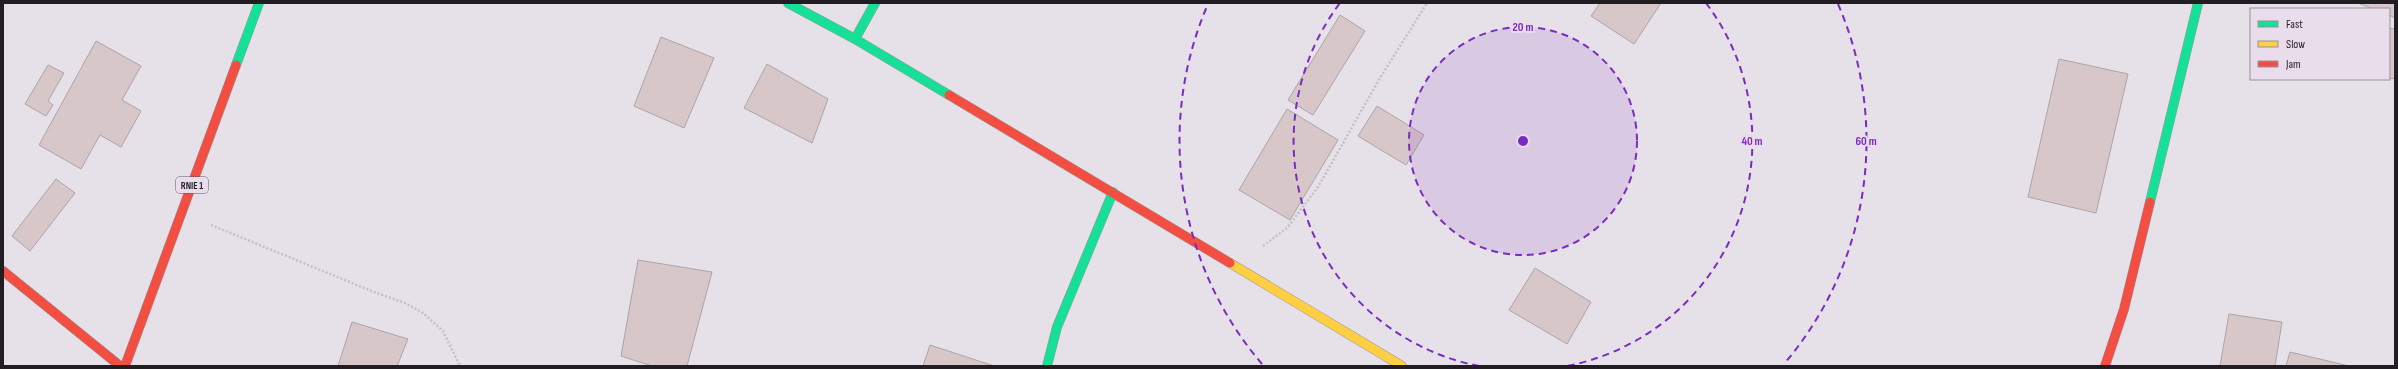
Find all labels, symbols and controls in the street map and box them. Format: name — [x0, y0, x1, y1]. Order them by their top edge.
legend — [2250, 8, 2390, 80]
text: Fast — [2286, 17, 2303, 32]
text: 20 m — [1513, 20, 1533, 35]
text: Slow — [2286, 37, 2305, 52]
text: Jam — [2285, 57, 2301, 72]
centre of rings — [1516, 134, 1530, 148]
text: 40 m — [1741, 134, 1763, 149]
text: 60 m — [1855, 134, 1877, 149]
road number: RNIE 1 — [176, 177, 208, 193]

